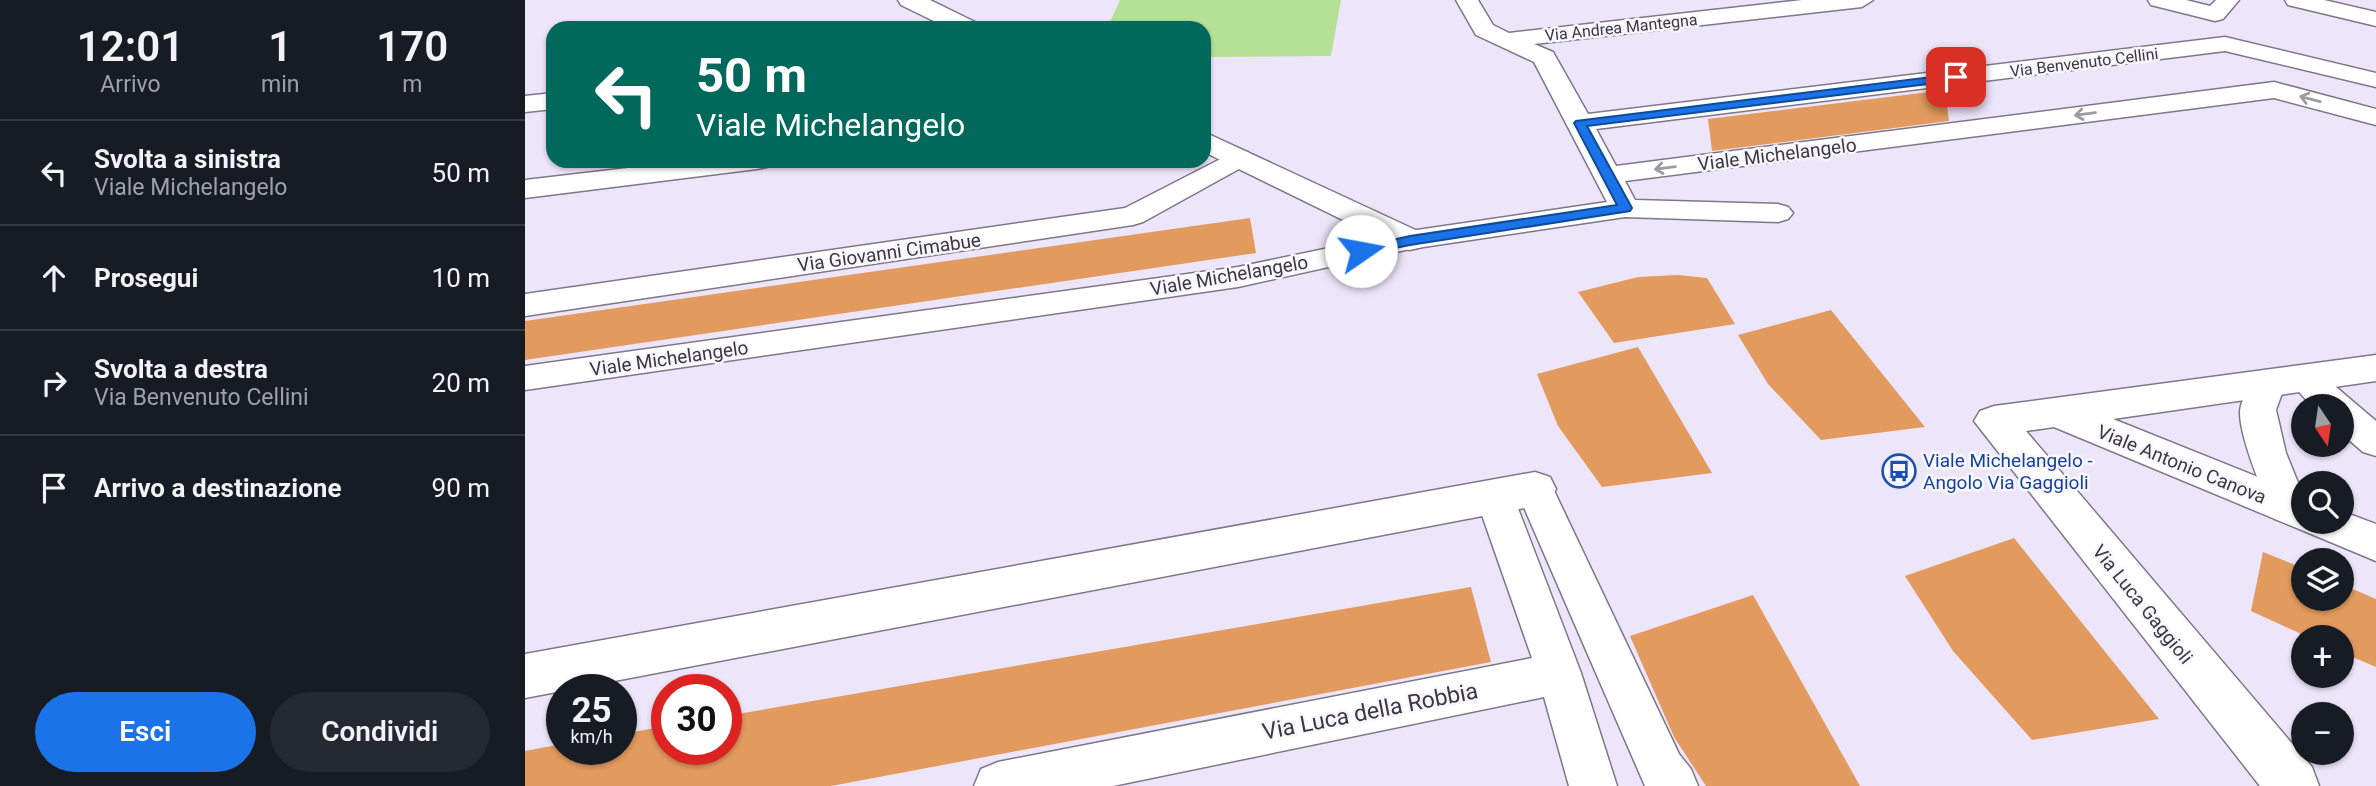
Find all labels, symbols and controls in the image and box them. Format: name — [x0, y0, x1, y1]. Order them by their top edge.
street label: Via Andrea Mantegna — [1544, 10, 1698, 45]
text: 12:01 — [77, 22, 184, 71]
text: 1 — [268, 22, 292, 71]
text: 170 — [376, 22, 448, 71]
street label: Via Benvenuto Cellini — [2009, 44, 2159, 81]
text: 50 m — [696, 47, 807, 104]
pin — [1926, 47, 1986, 107]
icon: left — [581, 49, 672, 140]
icon: arrive — [1937, 58, 1975, 96]
text: Arrivo — [100, 71, 161, 98]
text: min — [261, 71, 299, 98]
text: m — [402, 71, 422, 98]
one-way arrow — [2299, 92, 2322, 105]
text: Viale Michelangelo — [696, 106, 965, 144]
one-way arrow — [2074, 108, 2097, 121]
street label: Viale Michelangelo — [1696, 133, 1858, 176]
text: Svolta a sinistra — [94, 144, 281, 174]
icon: left — [35, 154, 73, 192]
text: 50 m — [432, 158, 490, 188]
one-way arrow — [1654, 161, 1677, 174]
text: Viale Michelangelo — [94, 174, 287, 201]
position arrow — [1324, 214, 1398, 288]
street label: Via Giovanni Cimabue — [796, 228, 982, 277]
street label: Viale Michelangelo — [1148, 250, 1310, 301]
icon: ahead — [35, 259, 73, 297]
text: Prosegui — [94, 263, 198, 293]
text: 10 m — [432, 263, 490, 293]
street label: Viale Michelangelo — [588, 336, 750, 381]
text: Svolta a destra — [94, 354, 268, 384]
icon: right — [35, 364, 73, 402]
text: 20 m — [432, 368, 490, 398]
text: Via Benvenuto Cellini — [94, 384, 309, 411]
north arrow — [2291, 394, 2354, 457]
map controls — [2291, 394, 2354, 765]
street label: Viale Antonio Canova — [2094, 420, 2270, 509]
place label: Viale Michelangelo - Angolo Via Gaggioli — [1923, 449, 2093, 494]
bus stop icon: Viale Michelangelo - Angolo Via Gaggioli — [1880, 452, 1918, 490]
icon: arrive — [35, 469, 73, 507]
button: search — [2291, 471, 2354, 534]
text: Arrivo a destinazione — [94, 473, 341, 503]
text: 90 m — [432, 473, 490, 503]
street label: Via Luca Gaggioli — [2088, 540, 2198, 668]
button: layers — [2291, 548, 2354, 611]
button: + — [2291, 625, 2354, 688]
speed limit sign: 30 — [651, 674, 742, 765]
street label: Via Luca della Robbia — [1260, 677, 1480, 746]
text: 25 — [571, 690, 612, 731]
button: Esci — [35, 692, 256, 772]
button: Condividi — [270, 692, 490, 772]
button: − — [2291, 702, 2354, 765]
text: km/h — [570, 726, 613, 747]

